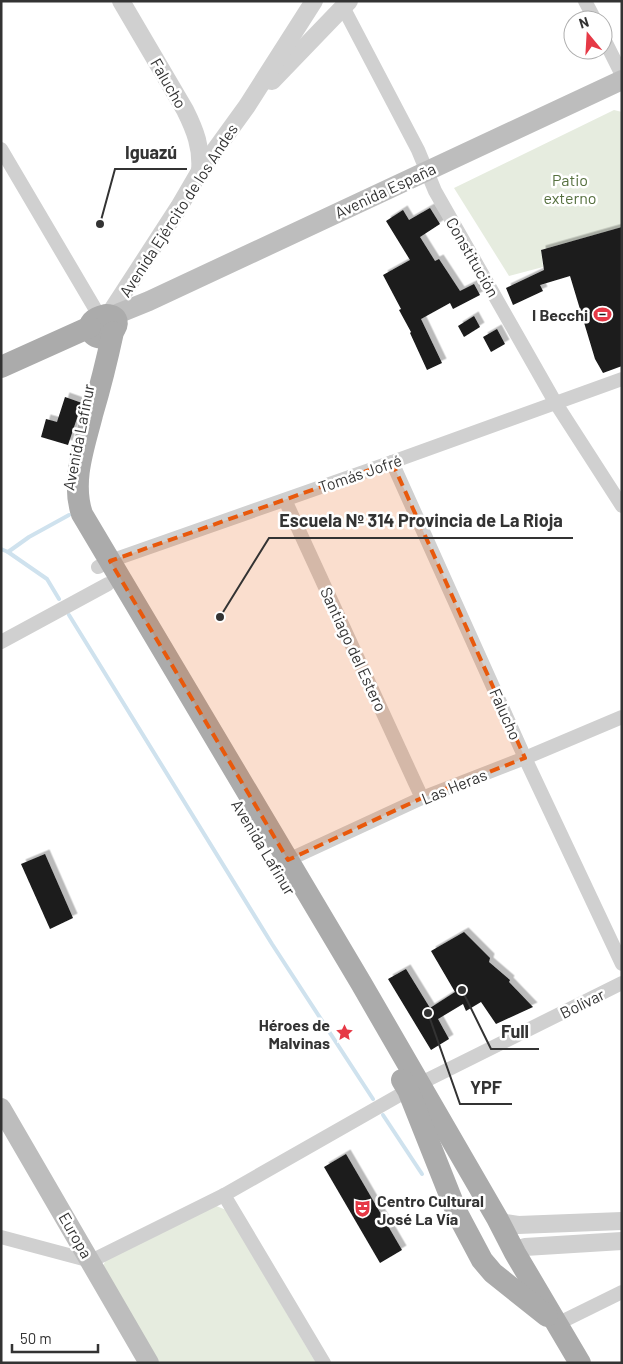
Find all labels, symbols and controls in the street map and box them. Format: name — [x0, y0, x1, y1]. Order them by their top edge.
north arrow — [563, 10, 613, 60]
text: N — [577, 13, 591, 32]
street label: Falucho — [147, 55, 191, 111]
street label: Avenida Ejército de los Andes — [115, 120, 241, 300]
callout: Iguazú — [115, 136, 187, 169]
text: Iguazú — [125, 141, 177, 163]
street label: Avenida España — [332, 158, 438, 222]
park label: Patio externo — [543, 170, 597, 207]
street label: Constitución — [443, 214, 503, 300]
sports icon: I Becchi — [592, 304, 612, 324]
place label: I Becchi — [532, 305, 588, 324]
street label: Avenida Lafinur — [58, 382, 98, 492]
street label: Tomás Jofré — [316, 450, 404, 496]
callout: Escuela Nº 314 Provincia de La Rioja — [269, 505, 573, 538]
text: Escuela Nº 314 Provincia de La Rioja — [279, 509, 563, 531]
street label: Santiago del Estero — [317, 584, 391, 714]
street label: Falucho — [486, 685, 526, 743]
street label: Las Heras — [419, 764, 489, 808]
street label: Avenida Lafinur — [228, 796, 300, 898]
street label: Bolívar — [557, 984, 608, 1022]
place label: Héroes de Malvinas — [259, 1015, 330, 1052]
callout: Full — [491, 1016, 539, 1049]
text: Full — [501, 1020, 529, 1042]
place icon: Héroes de Malvinas — [334, 1023, 354, 1043]
callout: YPF — [460, 1071, 512, 1104]
text: YPF — [470, 1076, 502, 1098]
place label: Centro Cultural José La Vía — [377, 1191, 484, 1228]
theatre icon: Centro Cultural José La Vía — [353, 1199, 373, 1219]
street label: Europa — [55, 1209, 97, 1261]
scale bar — [12, 1322, 99, 1354]
text: 50 m — [20, 1329, 52, 1347]

